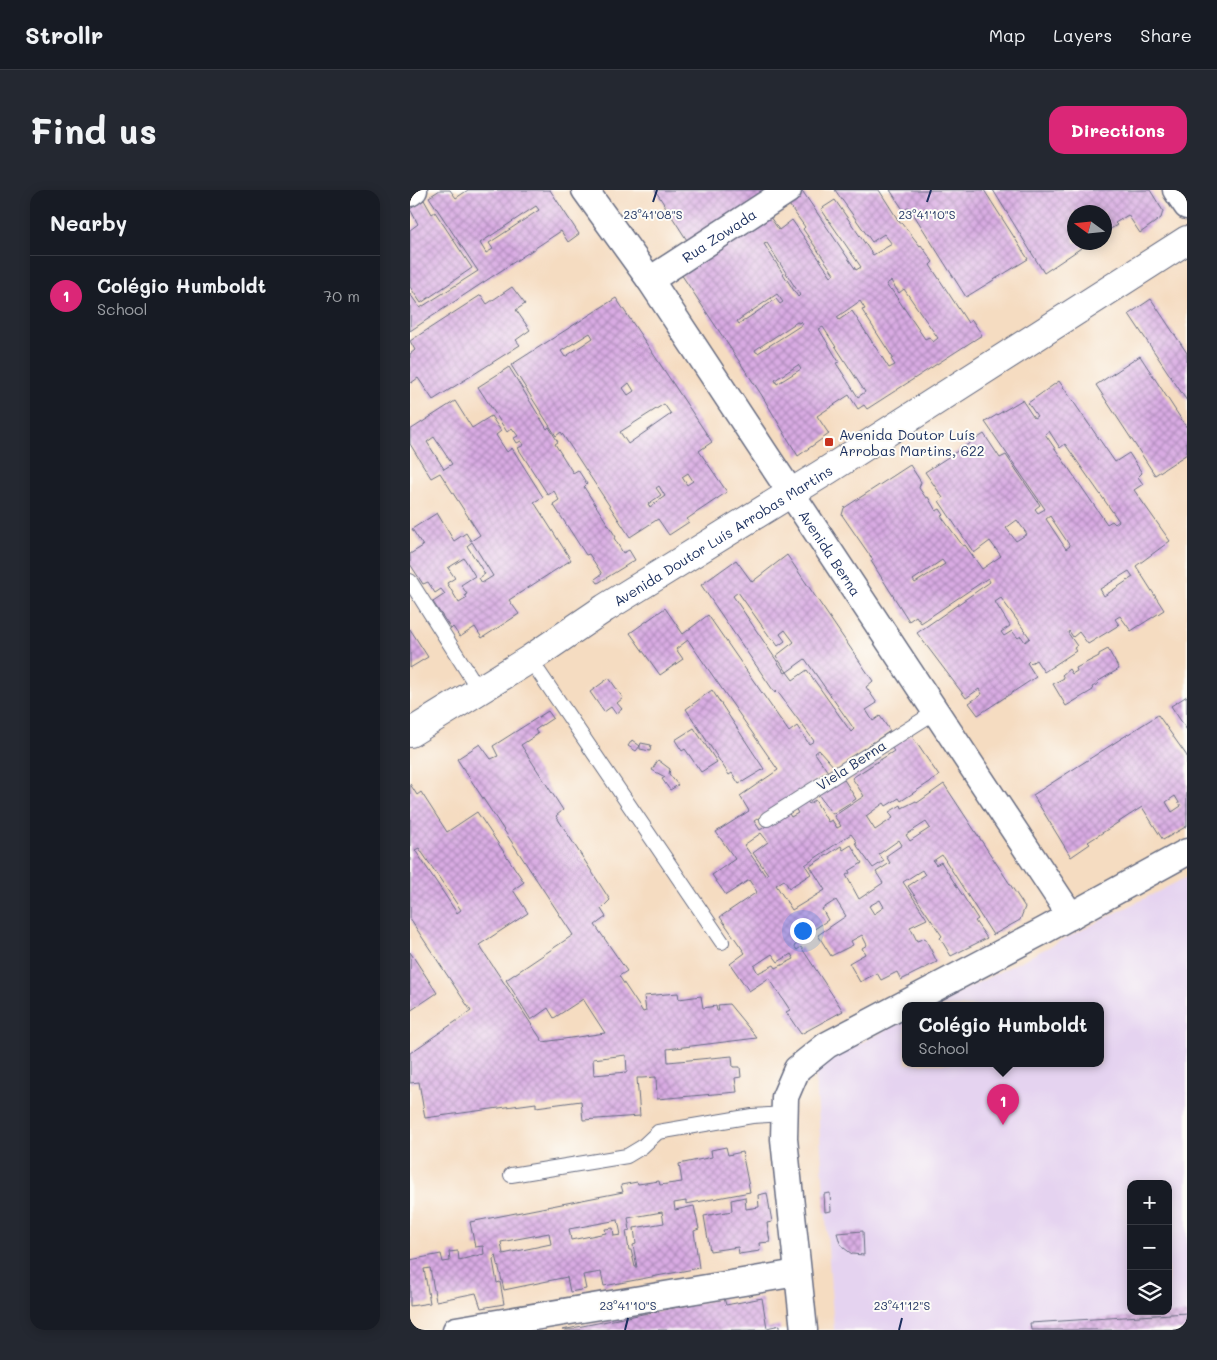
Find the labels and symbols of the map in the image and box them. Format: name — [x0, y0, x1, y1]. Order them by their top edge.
street label: Rua Zowada — [678, 204, 759, 266]
north arrow — [1067, 205, 1112, 250]
text: 23°41'08"S — [623, 206, 683, 222]
text: 23°41'10"S — [898, 206, 956, 222]
place label: Avenida Doutor Luís Arrobas Martins, 622 — [839, 425, 985, 460]
marker: Avenida Doutor Luís Arrobas Martins, 622 — [823, 436, 835, 448]
street label: Avenida Doutor Luís Arrobas Martins — [610, 460, 836, 610]
street label: Avenida Berna — [795, 506, 866, 599]
street label: Viela Berna — [812, 735, 890, 795]
your location — [790, 918, 816, 944]
pin: 1 — [987, 1084, 1019, 1125]
text: 23°41'10"S — [599, 1297, 657, 1313]
text: 23°41'12"S — [874, 1297, 930, 1313]

